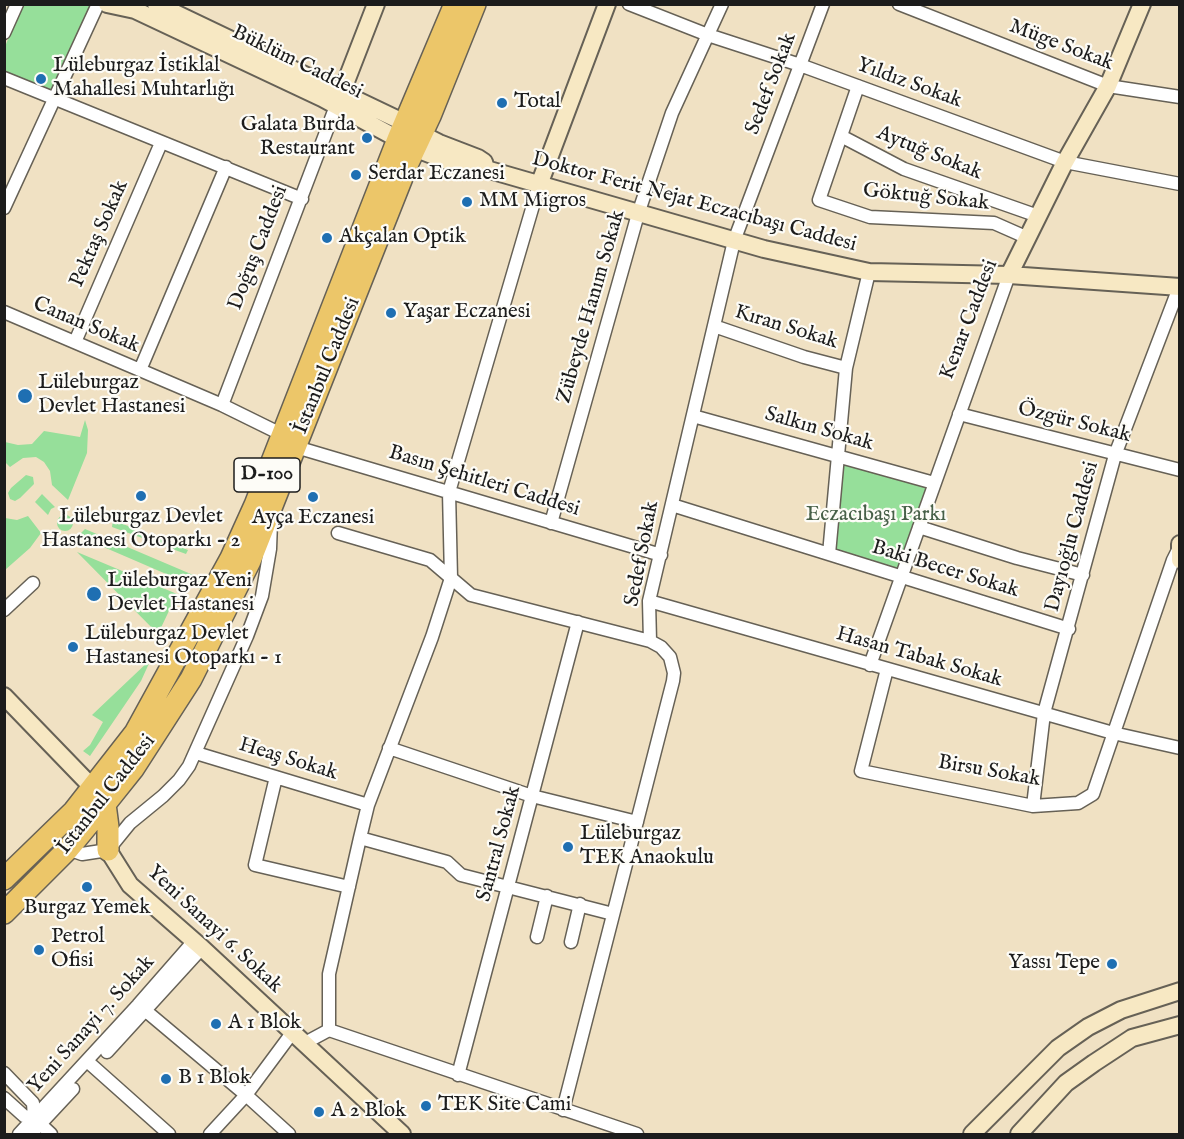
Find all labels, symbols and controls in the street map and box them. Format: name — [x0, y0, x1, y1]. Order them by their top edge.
street label: Müge Sokak — [1005, 15, 1117, 77]
street label: Büklüm Caddesi — [227, 20, 367, 106]
street label: Sedef Sokak — [741, 30, 803, 138]
street label: Yıldız Sokak — [853, 53, 965, 115]
place label: Lüleburgaz İstiklal Mahallesi Muhtarlığı — [53, 54, 235, 104]
marker: Lüleburgaz İstiklal Mahallesi Muhtarlığı — [34, 72, 48, 86]
place label: Total — [514, 90, 561, 116]
marker: Total — [495, 96, 509, 110]
place label: Galata Burda Restaurant — [241, 113, 355, 163]
street label: Aytuğ Sokak — [873, 121, 985, 187]
marker: Galata Burda Restaurant — [360, 131, 374, 145]
street label: Doktor Ferit Nejat Eczacıbaşı Caddesi — [529, 147, 859, 259]
place label: Serdar Eczanesi — [368, 162, 505, 188]
marker: Serdar Eczanesi — [349, 168, 363, 182]
street label: Pektaş Sokak — [65, 177, 135, 291]
street label: Göktuğ Sokak — [862, 179, 990, 217]
street label: Doğuş Caddesi — [224, 182, 294, 314]
place label: MM Migros — [479, 189, 586, 215]
marker: MM Migros — [460, 195, 474, 209]
street label: Zübeyde Hanım Sokak — [552, 207, 632, 407]
place label: Akçalan Optik — [339, 225, 466, 251]
marker: Akçalan Optik — [320, 231, 334, 245]
street label: Kenar Caddesi — [936, 256, 1004, 384]
street label: Canan Sokak — [29, 292, 143, 360]
street label: İstanbul Caddesi — [289, 294, 367, 438]
place label: Yaşar Eczanesi — [403, 300, 531, 326]
street label: Kıran Sokak — [731, 300, 841, 356]
marker: Yaşar Eczanesi — [384, 306, 398, 320]
place label: Lüleburgaz Devlet Hastanesi — [38, 371, 185, 421]
marker: Lüleburgaz Devlet Hastanesi — [16, 387, 34, 405]
street label: Özgür Sokak — [1015, 397, 1133, 449]
street label: Salkın Sokak — [762, 402, 876, 458]
street label: Basın Şehitleri Caddesi — [385, 441, 583, 523]
road number: D-100 — [234, 458, 300, 492]
street label: Dayıoğlu Caddesi — [1041, 459, 1105, 615]
marker: Lüleburgaz Devlet Hastanesi Otoparkı - 2 — [134, 489, 148, 503]
marker: Ayça Eczanesi — [306, 490, 320, 504]
street label: Sedef Sokak — [620, 499, 666, 609]
park label: Eczacıbaşı Parkı — [806, 503, 946, 529]
place label: Lüleburgaz Devlet Hastanesi Otoparkı - 2 — [42, 505, 240, 555]
place label: Ayça Eczanesi — [252, 506, 374, 532]
street label: Baki Becer Sokak — [868, 536, 1022, 604]
place label: Lüleburgaz Yeni Devlet Hastanesi — [107, 569, 254, 619]
marker: Lüleburgaz Yeni Devlet Hastanesi — [85, 585, 103, 603]
place label: Lüleburgaz Devlet Hastanesi Otoparkı - 1 — [85, 622, 282, 672]
street label: Hasan Tabak Sokak — [833, 622, 1005, 694]
marker: Lüleburgaz Devlet Hastanesi Otoparkı - 1 — [66, 640, 80, 654]
street label: İstanbul Caddesi — [52, 730, 162, 860]
street label: Heaş Sokak — [236, 733, 340, 787]
street label: Birsu Sokak — [936, 751, 1042, 793]
street label: Santral Sokak — [472, 783, 528, 905]
place label: Lüleburgaz TEK Anaokulu — [580, 822, 714, 872]
marker: Lüleburgaz TEK Anaokulu — [561, 840, 575, 854]
street label: Yeni Sanayi 6. Sokak — [141, 861, 287, 999]
marker: Burgaz Yemek — [80, 880, 94, 894]
place label: Burgaz Yemek — [24, 896, 150, 922]
place label: Petrol Ofisi — [51, 925, 104, 975]
marker: Petrol Ofisi — [32, 943, 46, 957]
street label: Yeni Sanayi 7. Sokak — [23, 951, 161, 1099]
place label: Yassı Tepe — [1008, 951, 1100, 977]
marker: Yassı Tepe — [1105, 957, 1119, 971]
place label: A 1 Blok — [228, 1011, 301, 1037]
marker: A 1 Blok — [209, 1017, 223, 1031]
place label: B 1 Blok — [178, 1066, 251, 1092]
marker: B 1 Blok — [159, 1072, 173, 1086]
place label: TEK Site Cami — [438, 1093, 571, 1119]
place label: A 2 Blok — [331, 1099, 406, 1125]
marker: TEK Site Cami — [419, 1099, 433, 1113]
marker: A 2 Blok — [312, 1105, 326, 1119]

